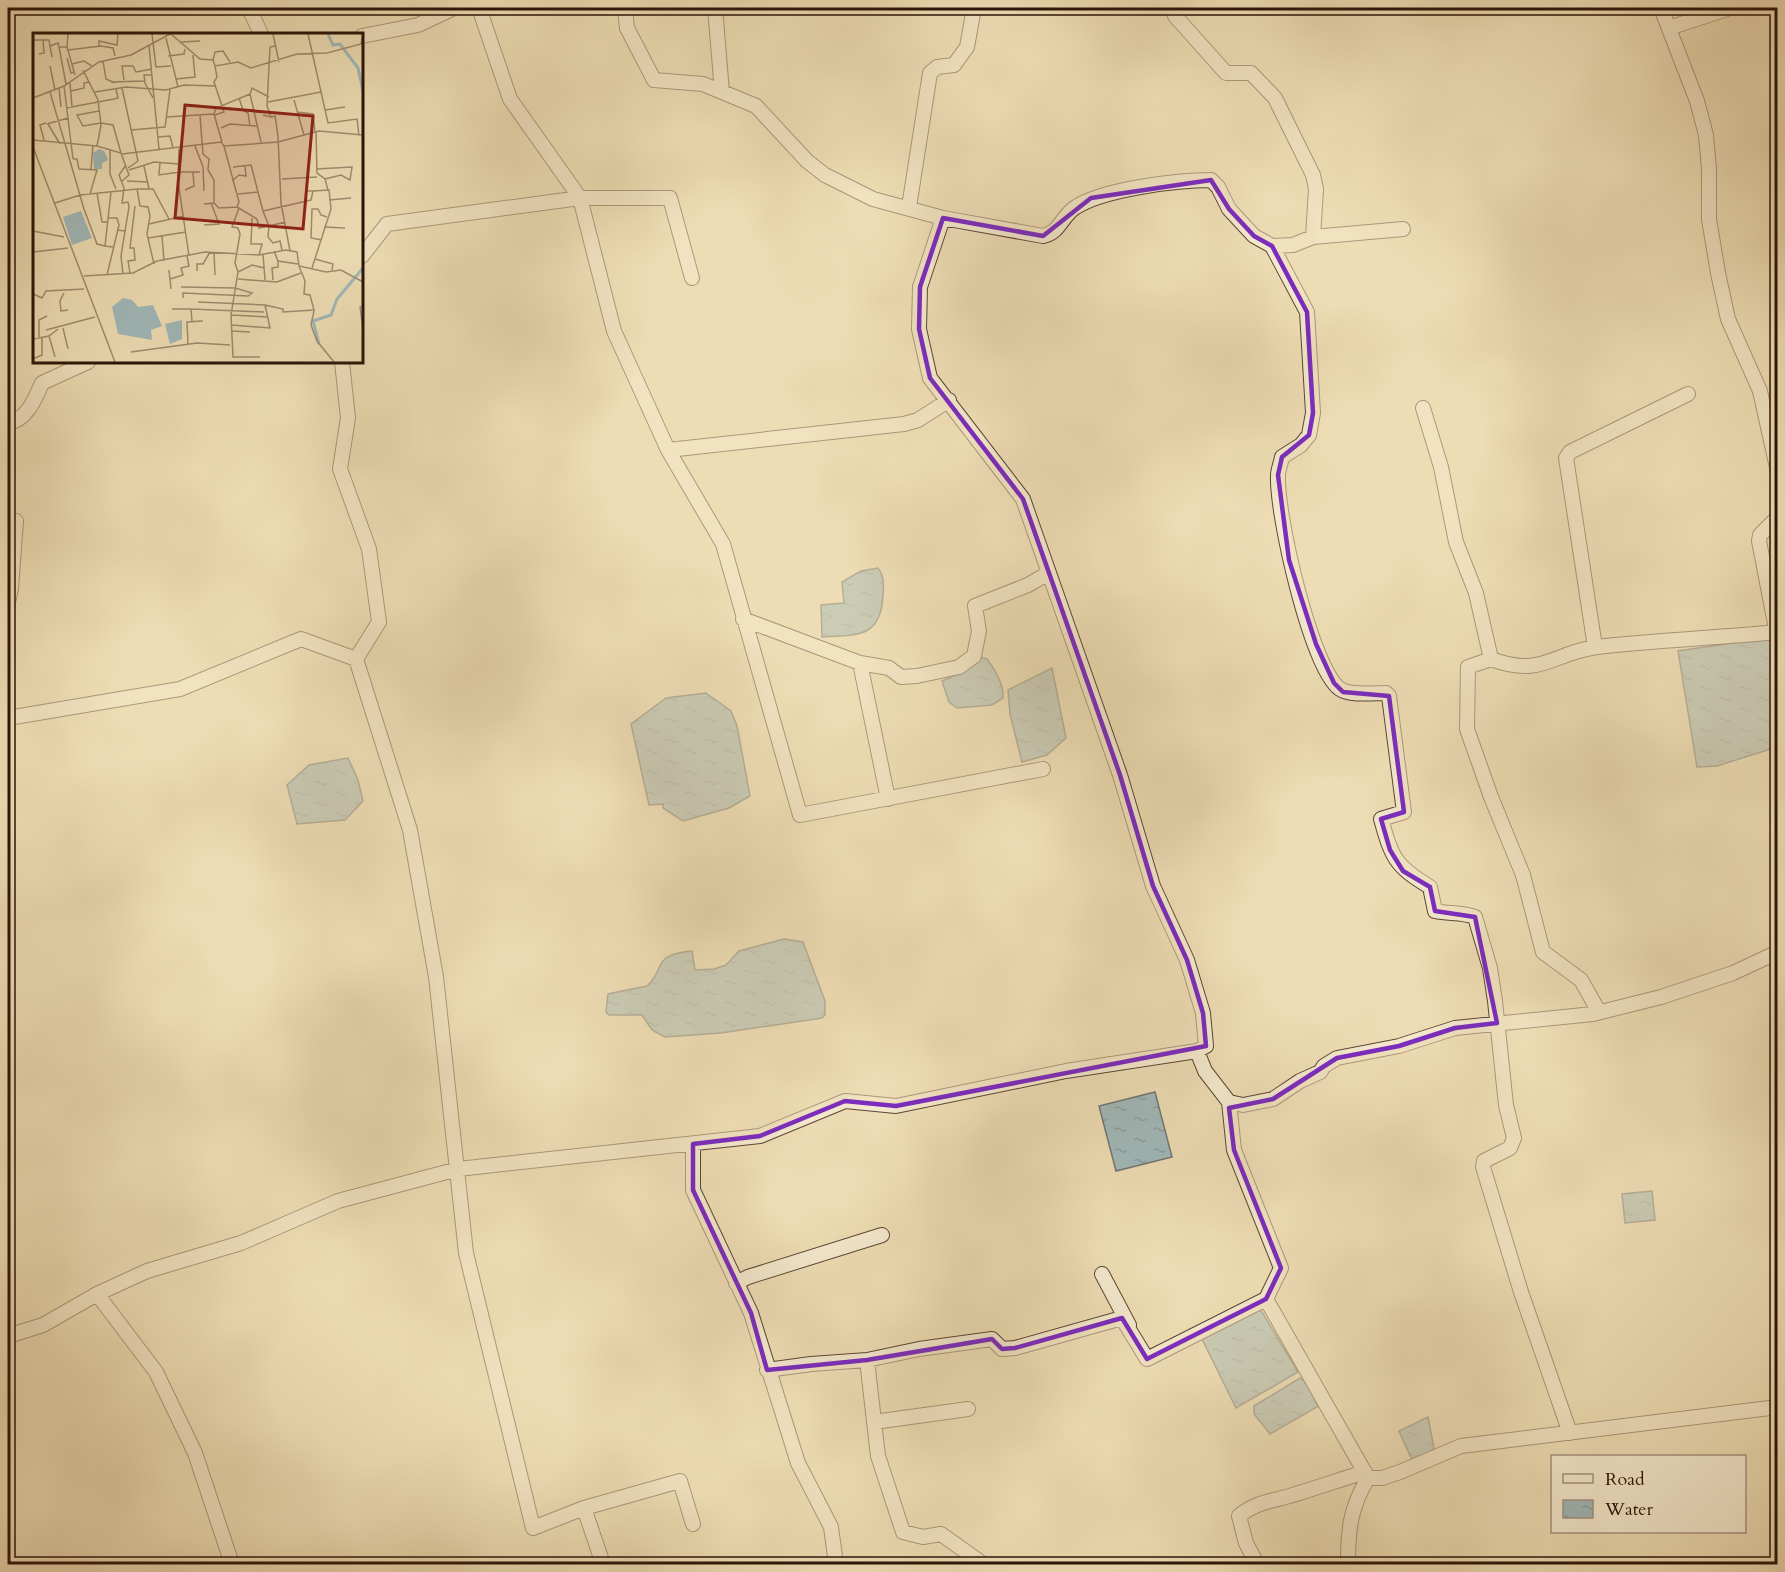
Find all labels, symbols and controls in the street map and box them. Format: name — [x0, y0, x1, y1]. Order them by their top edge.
inset map — [33, 33, 363, 363]
legend — [1551, 1455, 1746, 1533]
text: Road — [1605, 1467, 1645, 1492]
text: Water — [1604, 1497, 1654, 1522]

